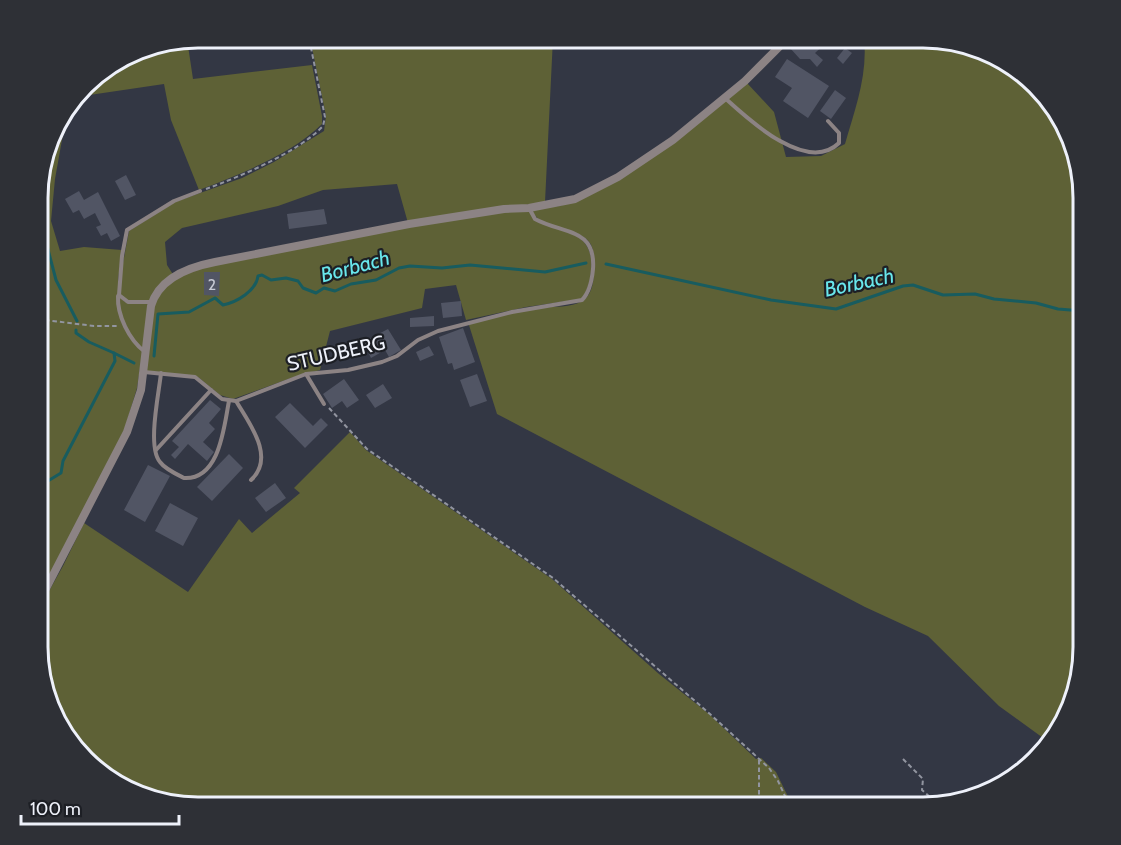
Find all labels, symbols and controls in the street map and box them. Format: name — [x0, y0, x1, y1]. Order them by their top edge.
water label: Borbach — [318, 245, 392, 287]
water label: Borbach — [822, 262, 896, 302]
house number: 2 — [208, 275, 216, 294]
street label: STUDBERG — [285, 330, 387, 376]
scale bar — [21, 788, 178, 826]
text: 100 m — [30, 798, 81, 820]

